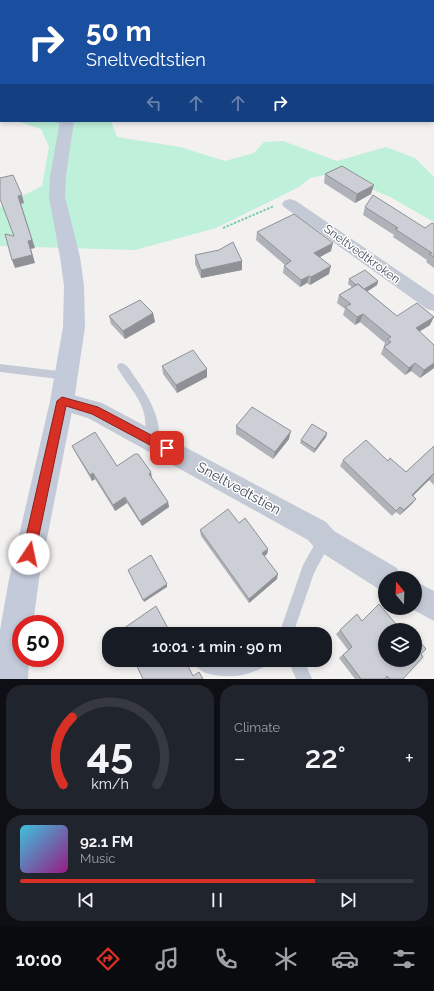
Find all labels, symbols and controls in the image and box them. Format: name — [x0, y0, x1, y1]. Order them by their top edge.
text: 50 m — [86, 15, 152, 48]
icon: right — [20, 16, 72, 68]
text: Sneltvedtstien — [86, 49, 206, 70]
icon: left — [143, 92, 165, 114]
icon: ahead — [185, 92, 207, 114]
icon: ahead — [227, 92, 249, 114]
icon: right — [269, 92, 291, 114]
street label: Sneltvedtkroken — [321, 222, 403, 286]
pin — [150, 431, 184, 465]
icon: arrive — [156, 437, 178, 459]
street label: Sneltvedtstien — [194, 458, 284, 518]
position arrow — [8, 533, 50, 575]
north arrow — [378, 571, 422, 615]
map controls — [378, 571, 422, 667]
speed limit sign: 50 — [12, 615, 64, 667]
button: layers — [378, 623, 422, 667]
text: 10:01 · 1 min · 90 m — [152, 638, 282, 656]
text: Climate — [234, 720, 280, 735]
text: 45 — [87, 729, 133, 778]
text: 22° — [305, 740, 346, 775]
text: − — [234, 745, 246, 771]
text: + — [405, 745, 414, 771]
text: km/h — [91, 776, 129, 792]
text: 92.1 FM — [80, 833, 133, 851]
text: Music — [80, 851, 115, 866]
icon: previous — [75, 889, 97, 911]
icon: pause — [206, 889, 228, 911]
icon: next — [337, 889, 359, 911]
icon: directions — [94, 945, 122, 973]
icon: music — [153, 945, 181, 973]
icon: phone — [212, 945, 240, 973]
icon: climate — [272, 945, 300, 973]
icon: car — [331, 945, 359, 973]
icon: filters — [390, 945, 418, 973]
text: 10:00 — [16, 949, 62, 970]

